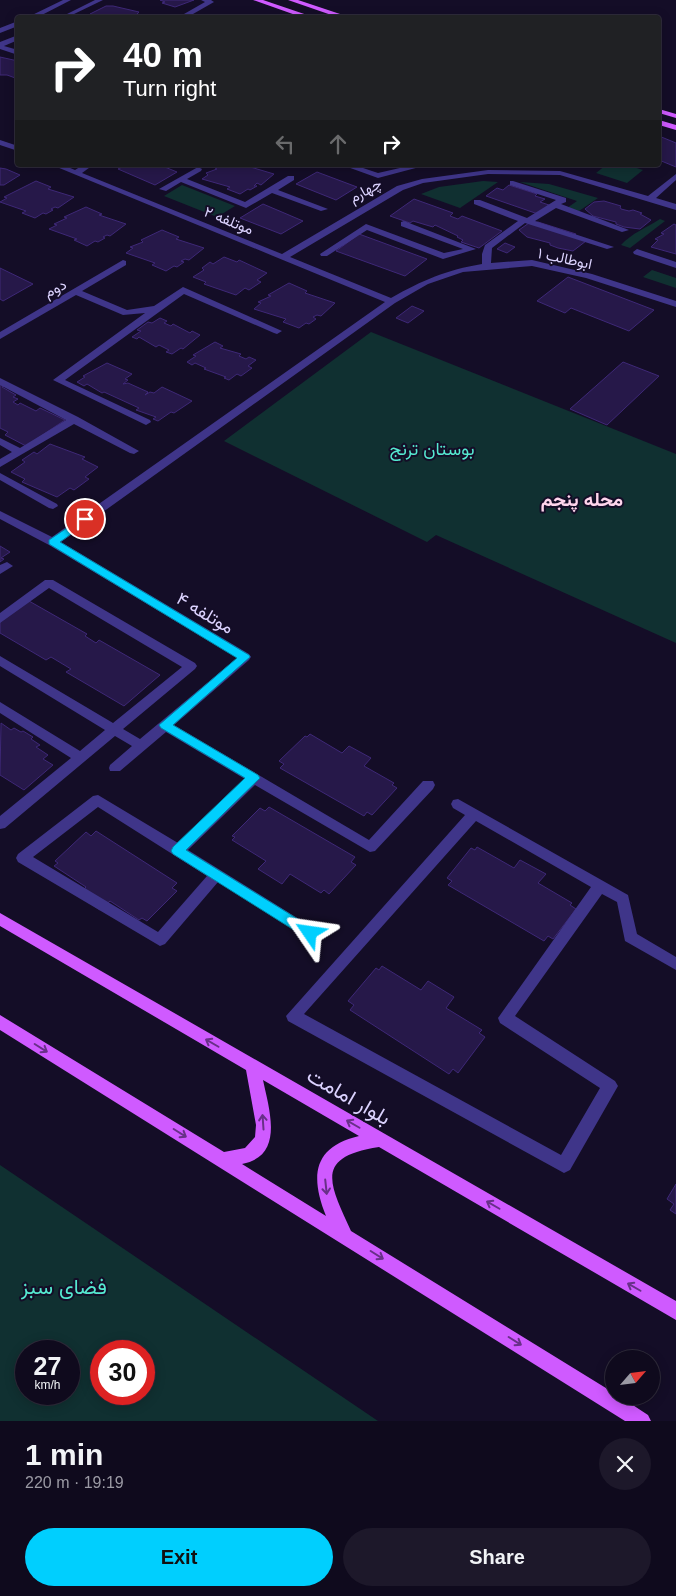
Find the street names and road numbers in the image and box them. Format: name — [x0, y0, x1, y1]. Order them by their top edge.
street label: چهارم — [346, 174, 385, 208]
street label: موتلفه ۲ — [201, 202, 256, 238]
street label: ابوطالب ۱ — [536, 244, 594, 273]
street label: دوم — [41, 275, 70, 303]
street label: موتلفه ۴ — [172, 588, 237, 639]
street label: بلوار امامت — [302, 1063, 395, 1131]

